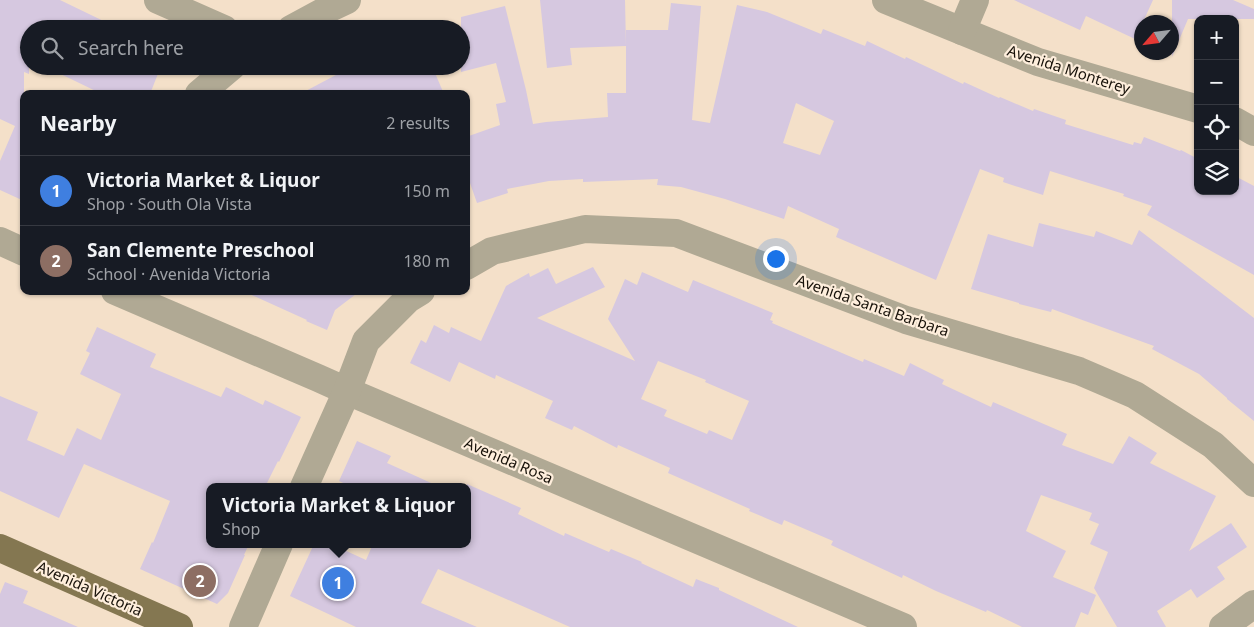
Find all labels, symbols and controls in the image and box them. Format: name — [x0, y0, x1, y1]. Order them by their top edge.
north arrow — [1134, 15, 1179, 60]
map controls — [1194, 15, 1239, 195]
button: + — [1194, 15, 1239, 60]
search box — [20, 20, 470, 75]
icon: search — [38, 34, 66, 62]
text: Search here — [78, 35, 184, 61]
street label: Avenida Monterey — [1005, 40, 1133, 98]
button: − — [1194, 60, 1239, 105]
button: locate — [1194, 105, 1239, 150]
text: Nearby — [40, 109, 116, 137]
text: 2 results — [386, 112, 450, 134]
button: layers — [1194, 150, 1239, 195]
text: Victoria Market & Liquor — [87, 167, 320, 193]
text: 1 — [51, 180, 61, 202]
text: 150 m — [403, 180, 450, 202]
text: Shop · South Ola Vista — [87, 193, 252, 215]
text: San Clemente Preschool — [87, 237, 314, 263]
your location — [763, 246, 789, 272]
text: 2 — [51, 250, 61, 272]
text: 180 m — [403, 250, 450, 272]
text: School · Avenida Victoria — [87, 263, 270, 285]
street label: Avenida Santa Barbara — [794, 269, 952, 341]
street label: Avenida Rosa — [462, 432, 556, 488]
popup — [206, 483, 471, 548]
text: Victoria Market & Liquor — [222, 492, 455, 518]
text: Shop — [222, 518, 260, 540]
street label: Avenida Victoria — [34, 556, 146, 620]
pin: 2 — [184, 562, 216, 600]
pin: 1 — [322, 564, 354, 602]

